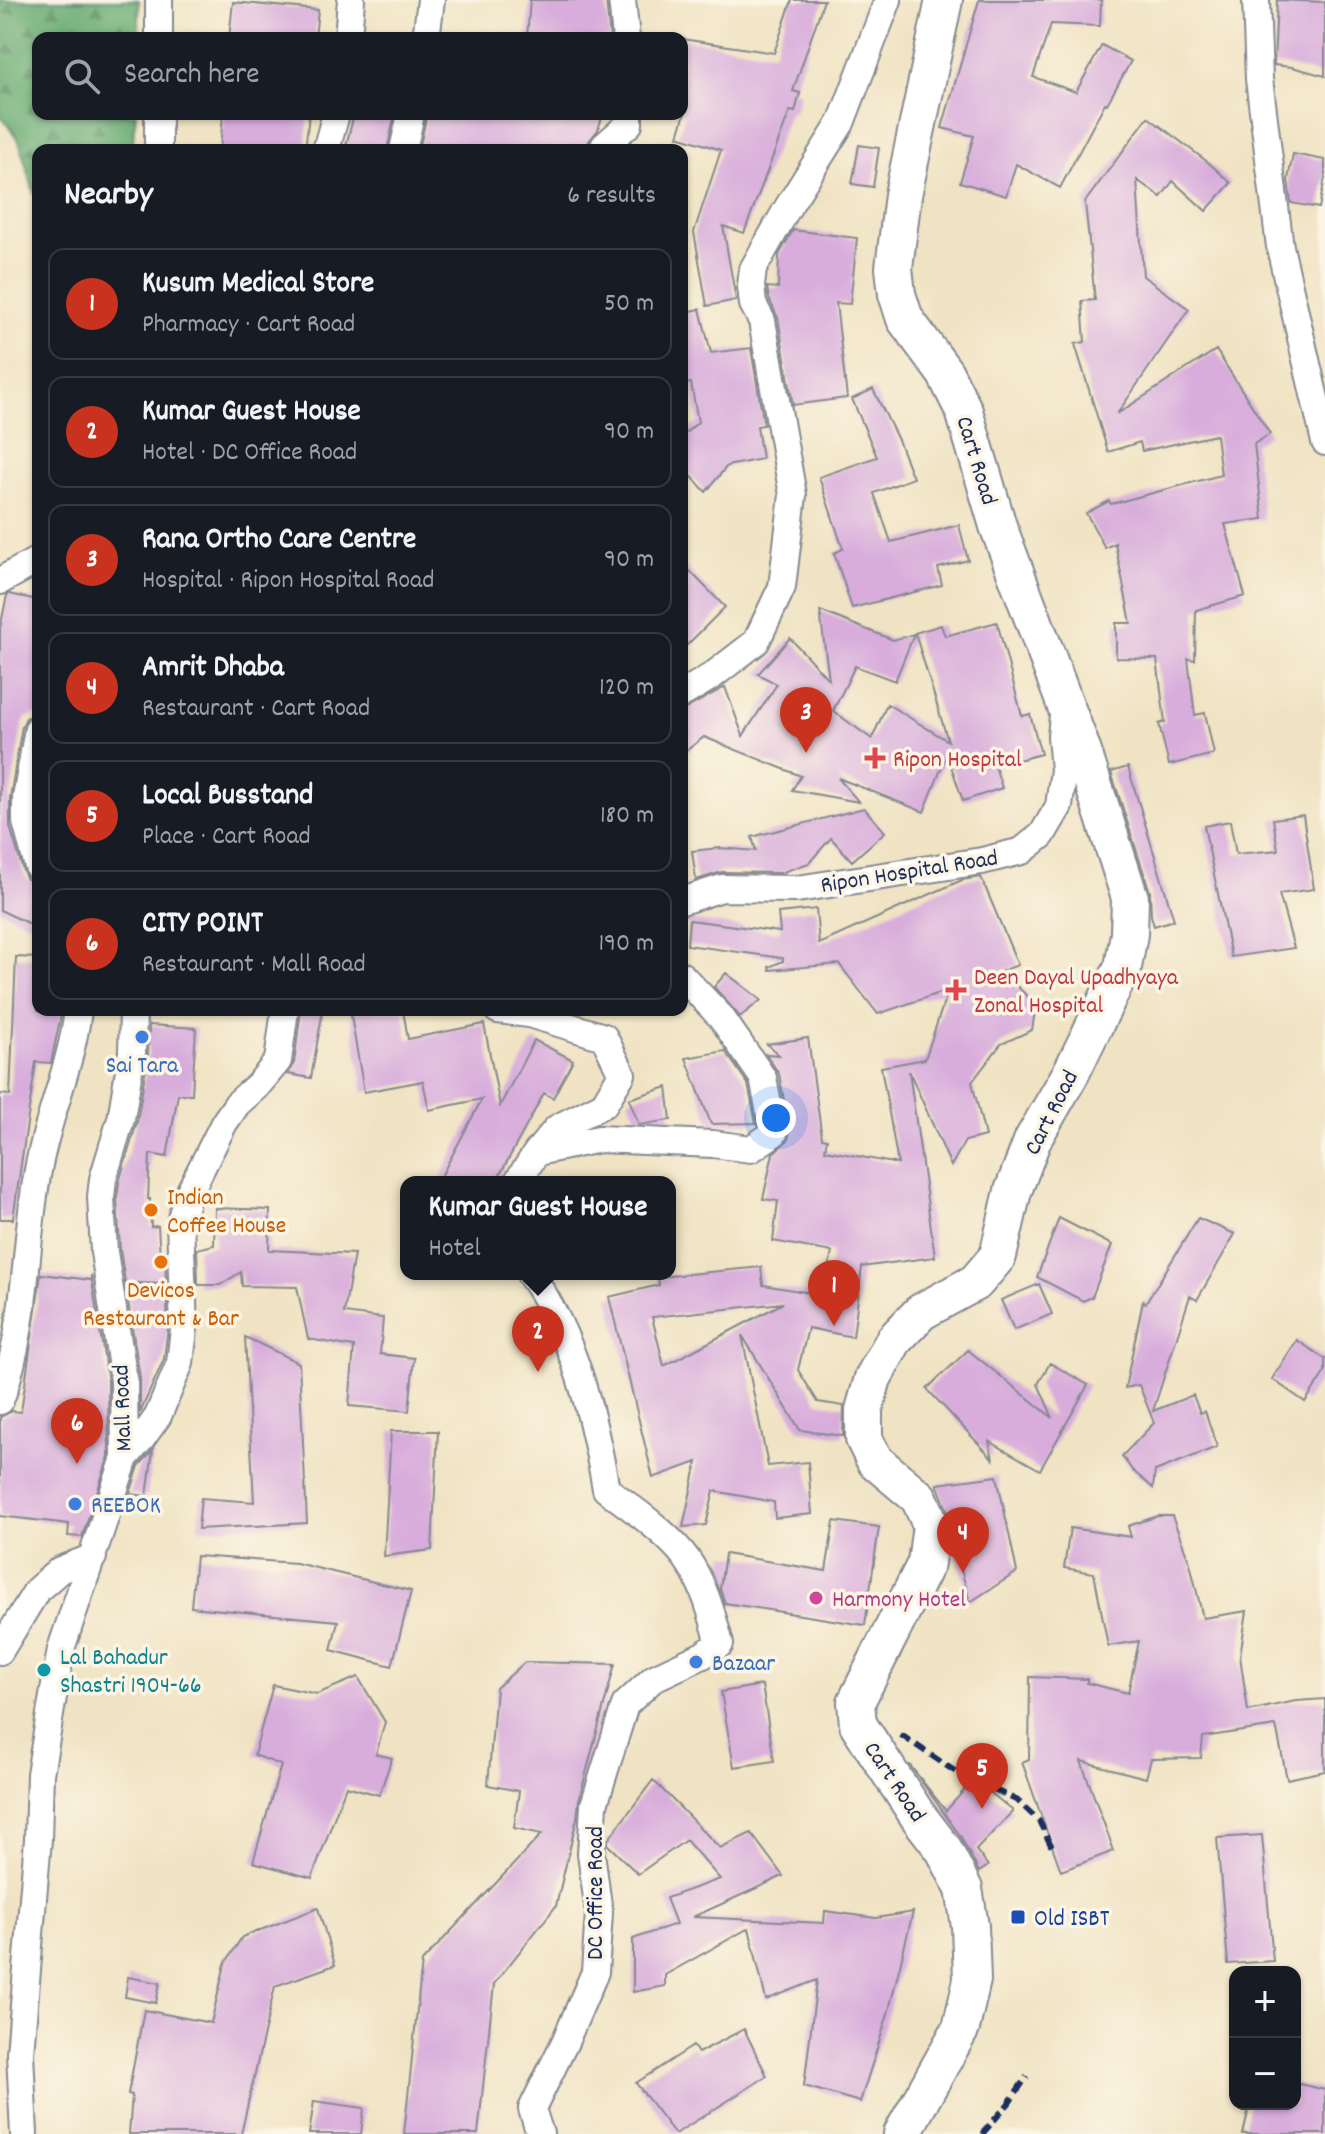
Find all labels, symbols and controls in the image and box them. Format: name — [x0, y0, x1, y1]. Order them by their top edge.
search box — [32, 32, 688, 120]
icon: search — [60, 54, 104, 98]
text: Search here — [124, 55, 260, 98]
text: Nearby — [64, 172, 153, 221]
text: 6 results — [567, 178, 656, 215]
text: Kusum Medical Store — [142, 264, 374, 307]
text: 1 — [89, 286, 95, 323]
text: 50 m — [604, 286, 654, 323]
text: Pharmacy · Cart Road — [142, 307, 355, 344]
text: Kumar Guest House — [142, 392, 361, 435]
street label: Cart Road — [946, 412, 1005, 509]
text: 2 — [86, 414, 98, 451]
text: 90 m — [604, 414, 654, 451]
text: Hotel · DC Office Road — [142, 435, 357, 472]
text: Rana Ortho Care Centre — [142, 520, 416, 563]
text: 3 — [86, 542, 98, 579]
text: 90 m — [604, 542, 654, 579]
text: Hospital · Ripon Hospital Road — [142, 563, 434, 600]
text: Amrit Dhaba — [142, 648, 284, 691]
text: 4 — [87, 670, 97, 707]
text: 120 m — [599, 670, 654, 707]
pin: 3 — [780, 687, 832, 753]
text: Restaurant · Cart Road — [142, 691, 370, 728]
place label: Ripon Hospital — [893, 744, 1022, 778]
marker: Ripon Hospital — [864, 747, 886, 769]
text: Local Busstand — [142, 776, 313, 819]
text: 5 — [86, 798, 98, 835]
text: 180 m — [600, 798, 654, 835]
text: Place · Cart Road — [142, 819, 311, 856]
street label: Ripon Hospital Road — [818, 842, 1001, 904]
text: CITY POINT — [142, 904, 263, 947]
text: 6 — [86, 926, 98, 963]
text: 190 m — [598, 926, 654, 963]
text: Restaurant · Mall Road — [142, 947, 366, 984]
place label: Deen Dayal Upadhyaya Zonal Hospital — [974, 962, 1179, 1024]
marker: Deen Dayal Upadhyaya Zonal Hospital — [945, 979, 967, 1001]
marker: Sai Tara — [133, 1028, 151, 1046]
place label: Sai Tara — [106, 1050, 179, 1084]
street label: Cart Road — [1017, 1065, 1089, 1162]
your location — [756, 1098, 796, 1138]
popup — [400, 1176, 676, 1280]
place label: Indian Coffee House — [167, 1182, 286, 1244]
text: Kumar Guest House — [429, 1188, 647, 1231]
marker: Indian Coffee House — [142, 1201, 160, 1219]
text: Hotel — [429, 1231, 481, 1268]
marker: Devicos Restaurant & Bar — [152, 1253, 170, 1271]
pin: 1 — [808, 1260, 860, 1326]
place label: Devicos Restaurant & Bar — [83, 1275, 239, 1337]
pin: 2 — [512, 1306, 564, 1372]
street label: Mall Road — [105, 1364, 143, 1452]
pin: 6 — [51, 1398, 103, 1464]
place label: REEBOK — [91, 1490, 161, 1524]
marker: REEBOK — [66, 1495, 84, 1513]
pin: 4 — [937, 1507, 989, 1573]
place label: Harmony Hotel — [832, 1584, 966, 1618]
marker: Harmony Hotel — [807, 1589, 825, 1607]
place label: Lal Bahadur Shastri 1904-66 — [60, 1642, 202, 1704]
place label: Bazaar — [712, 1648, 775, 1682]
marker: Bazaar — [687, 1653, 705, 1671]
marker: Lal Bahadur Shastri 1904-66 — [35, 1661, 53, 1679]
street label: Cart Road — [854, 1735, 933, 1830]
pin: 5 — [956, 1743, 1008, 1809]
street label: DC Office Road — [580, 1826, 614, 1960]
place label: Old ISBT — [1034, 1903, 1110, 1937]
marker: Old ISBT — [1009, 1908, 1027, 1926]
map controls — [1229, 1966, 1301, 2110]
button: + — [1229, 1966, 1301, 2038]
button: − — [1229, 2038, 1301, 2110]

